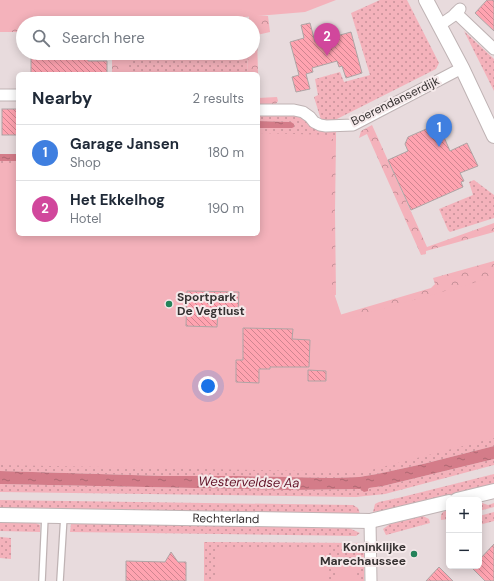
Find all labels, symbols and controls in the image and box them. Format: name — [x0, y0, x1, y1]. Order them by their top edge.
search box — [16, 16, 260, 60]
pin: 2 — [314, 23, 340, 56]
icon: search — [30, 27, 52, 49]
text: Search here — [62, 28, 145, 48]
street label: Boerendanserdijk — [348, 73, 442, 129]
text: Nearby — [32, 87, 92, 109]
text: 2 results — [193, 90, 244, 107]
pin: 1 — [426, 114, 452, 147]
text: Garage Jansen — [70, 134, 179, 154]
text: 1 — [43, 144, 47, 161]
text: 180 m — [208, 144, 244, 161]
text: Shop — [70, 154, 101, 171]
text: Het Ekkelhog — [70, 190, 165, 210]
text: 2 — [41, 200, 49, 217]
text: 190 m — [208, 200, 244, 217]
text: Hotel — [70, 210, 102, 227]
place label: Sportpark De Vegtlust — [177, 289, 245, 319]
marker: Sportpark De Vegtlust — [164, 299, 174, 309]
your location — [198, 376, 218, 396]
water label: Westerveldse Aa — [198, 473, 300, 491]
map controls — [446, 497, 482, 569]
button: + — [446, 497, 482, 533]
street label: Rechterland — [192, 510, 260, 527]
button: − — [446, 533, 482, 569]
place label: Koninklijke Marechaussee — [320, 539, 406, 569]
marker: Koninklijke Marechaussee — [409, 549, 419, 559]

